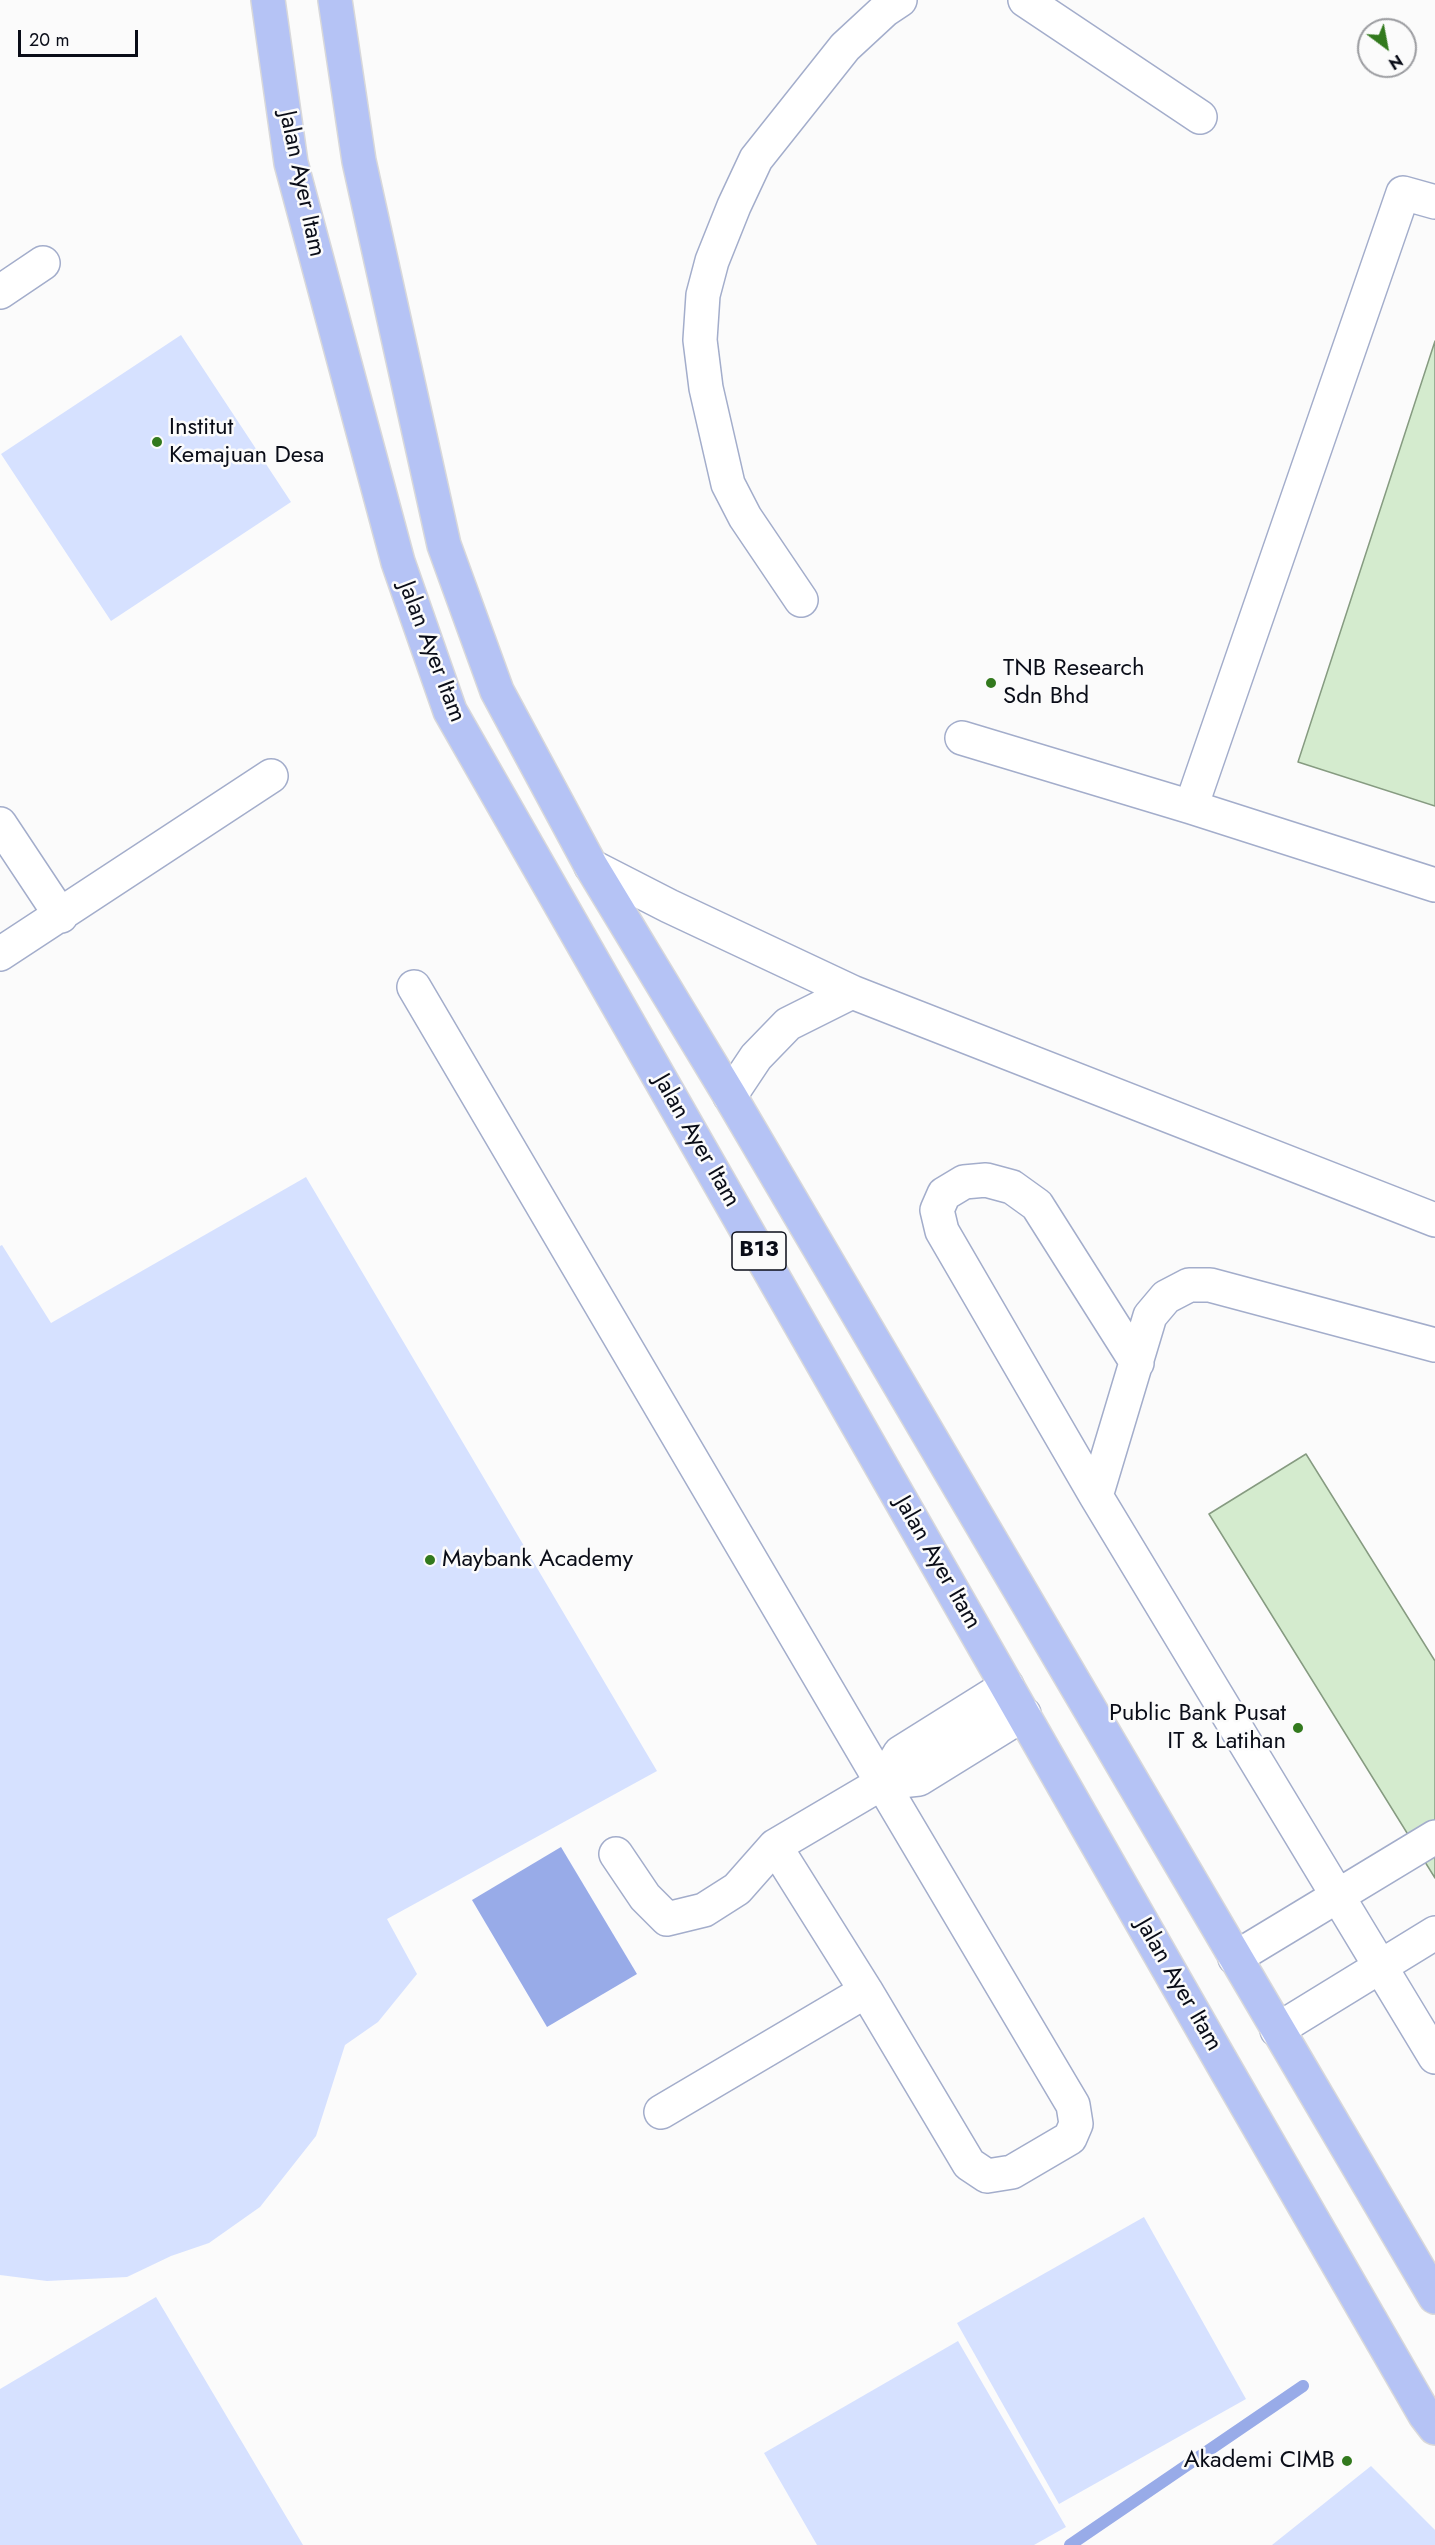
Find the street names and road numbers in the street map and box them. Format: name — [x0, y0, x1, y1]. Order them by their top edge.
street label: Jalan Ayer Itam — [271, 108, 331, 260]
street label: Jalan Ayer Itam — [391, 577, 471, 727]
street label: Jalan Ayer Itam — [646, 1069, 746, 1213]
road number: B13 — [732, 1232, 786, 1270]
street label: Jalan Ayer Itam — [887, 1491, 987, 1635]
street label: Jalan Ayer Itam — [1128, 1913, 1228, 2057]

